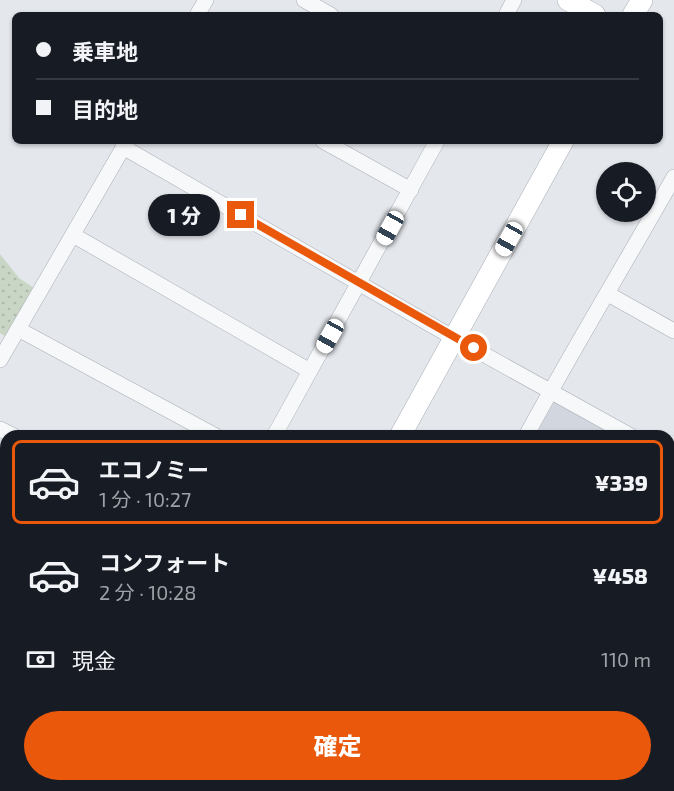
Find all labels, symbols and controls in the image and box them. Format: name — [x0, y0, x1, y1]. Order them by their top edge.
text: 乗車地 — [72, 38, 138, 64]
text: 目的地 — [72, 96, 138, 122]
map controls — [596, 162, 656, 222]
button: locate — [596, 162, 656, 222]
callout: 1 分 — [148, 194, 220, 236]
route end — [227, 201, 254, 228]
text: 1 分 — [167, 203, 201, 227]
car — [373, 208, 407, 248]
car — [492, 219, 526, 259]
car — [313, 316, 347, 356]
route start — [460, 334, 487, 361]
icon: car — [27, 455, 81, 509]
text: エコノミー — [99, 456, 209, 482]
text: ¥339 — [594, 469, 648, 495]
text: 1 分 · 10:27 — [99, 487, 191, 511]
icon: car — [27, 548, 81, 602]
text: コンフォート — [99, 549, 230, 575]
text: ¥458 — [592, 562, 648, 588]
text: 2 分 · 10:28 — [99, 580, 196, 604]
icon: cash — [24, 643, 57, 676]
text: 現金 — [72, 647, 116, 673]
text: 110 m — [601, 647, 651, 671]
button: 確定 — [24, 711, 651, 780]

